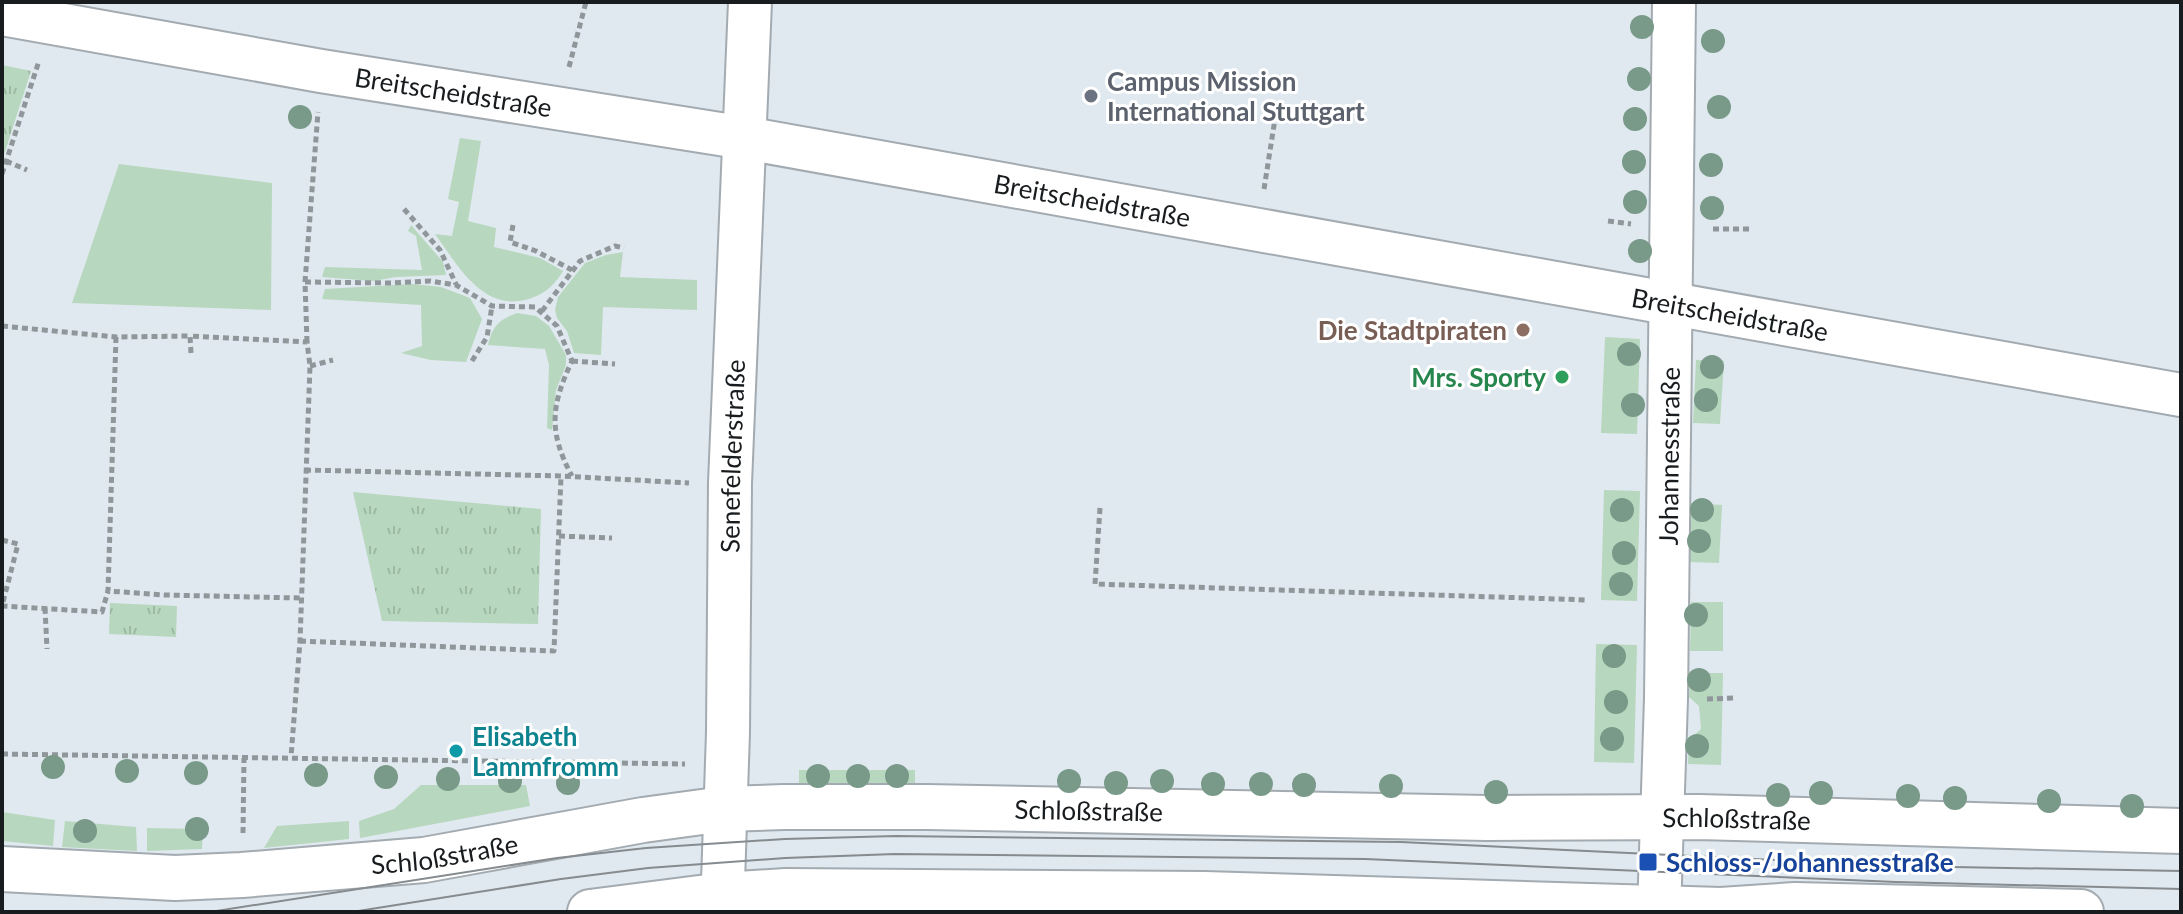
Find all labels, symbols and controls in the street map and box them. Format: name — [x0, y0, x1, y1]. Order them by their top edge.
street label: Breitscheidstraße — [352, 61, 554, 123]
place label: Campus Mission International Stuttgart — [1107, 65, 1365, 127]
marker: Campus Mission International Stuttgart — [1082, 87, 1100, 105]
street label: Breitscheidstraße — [991, 167, 1193, 233]
street label: Breitscheidstraße — [1629, 281, 1831, 348]
place label: Die Stadtpiraten — [1318, 314, 1507, 346]
marker: Die Stadtpiraten — [1514, 321, 1532, 339]
street label: Senefelderstraße — [713, 359, 751, 553]
place label: Mrs. Sporty — [1411, 361, 1546, 393]
street label: Johannesstraße — [1652, 367, 1686, 546]
marker: Mrs. Sporty — [1553, 368, 1571, 386]
place label: Elisabeth Lammfromm — [472, 720, 619, 782]
marker: Elisabeth Lammfromm — [447, 742, 465, 760]
street label: Schloßstraße — [1014, 793, 1163, 828]
street label: Schloßstraße — [1662, 801, 1811, 836]
street label: Schloßstraße — [370, 827, 521, 880]
place label: Schloss-/Johannesstraße — [1666, 846, 1954, 878]
marker: Schloss-/Johannesstraße — [1637, 851, 1659, 873]

